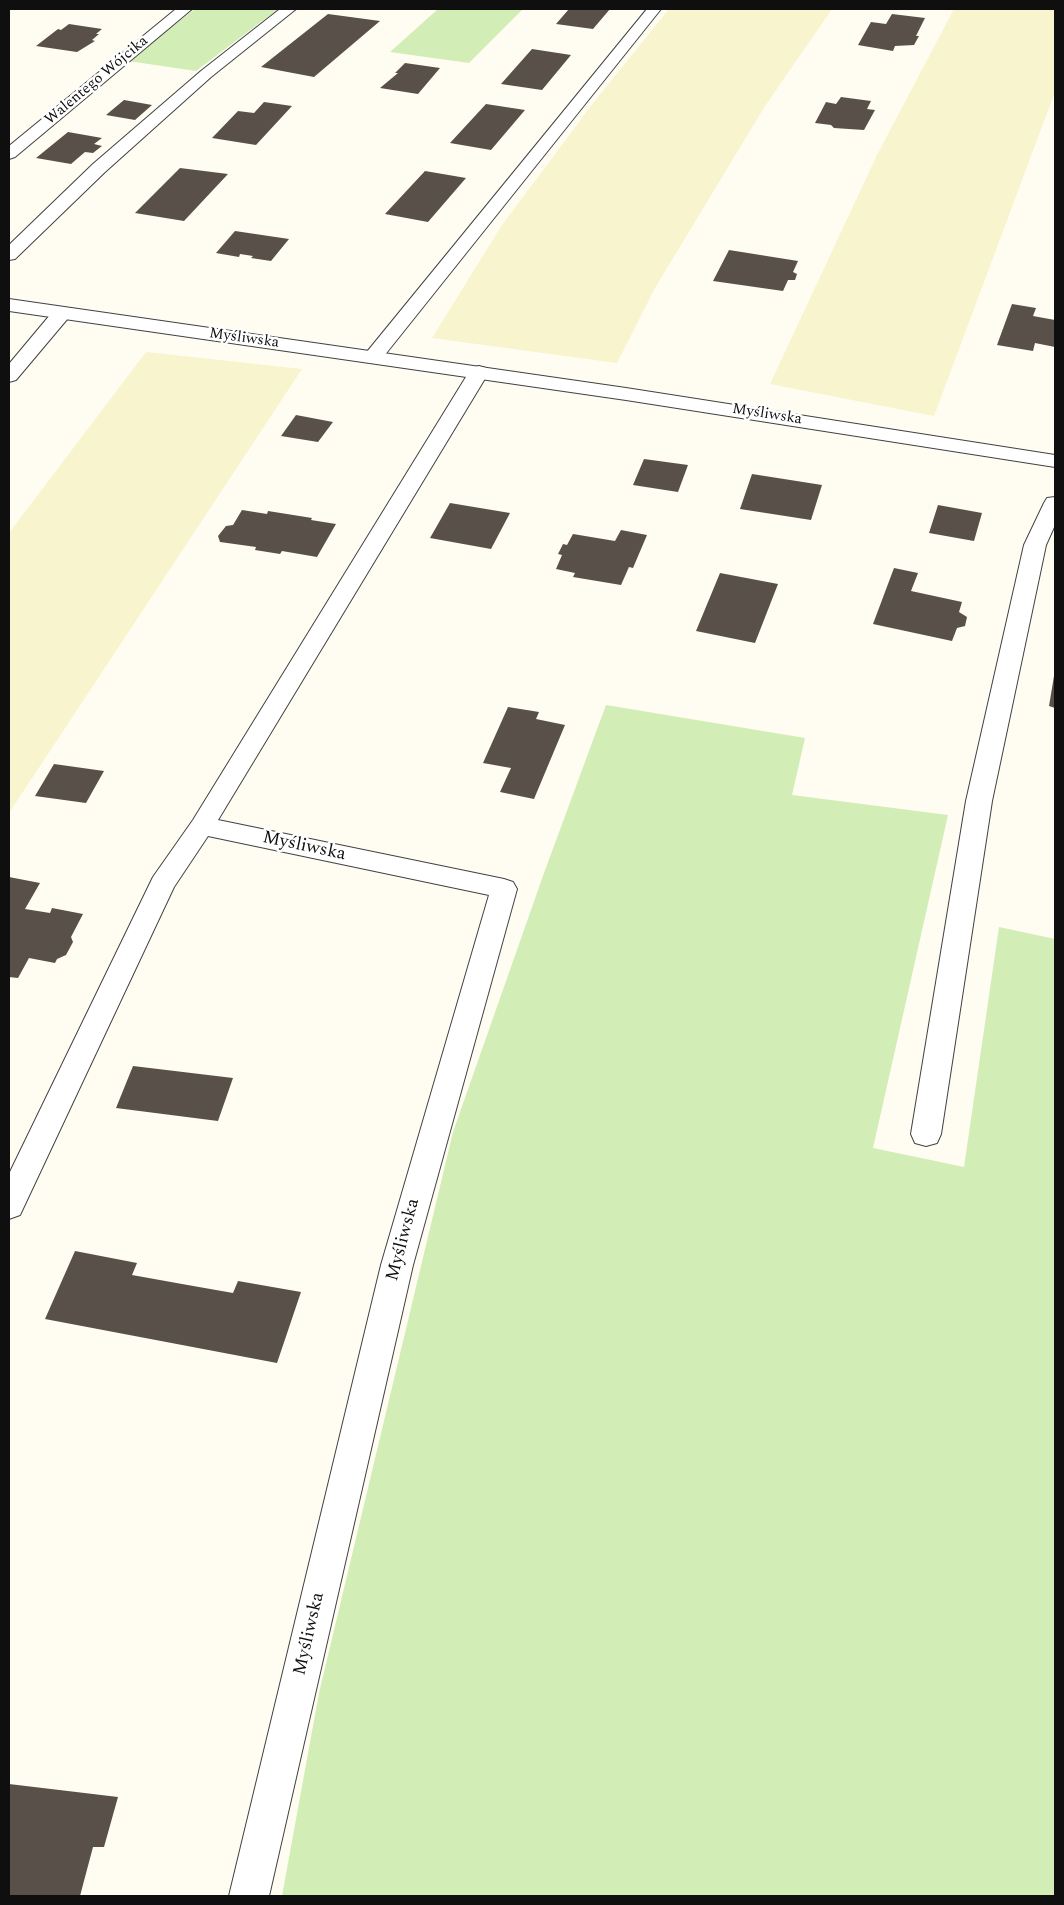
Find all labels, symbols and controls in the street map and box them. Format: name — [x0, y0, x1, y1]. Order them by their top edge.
street label: Walentego Wójcika — [42, 33, 152, 129]
street label: Myśliwska — [208, 325, 280, 353]
street label: Myśliwska — [731, 401, 803, 429]
street label: Myśliwska — [260, 828, 348, 866]
street label: Myśliwska — [383, 1196, 425, 1284]
street label: Myśliwska — [290, 1590, 330, 1678]

